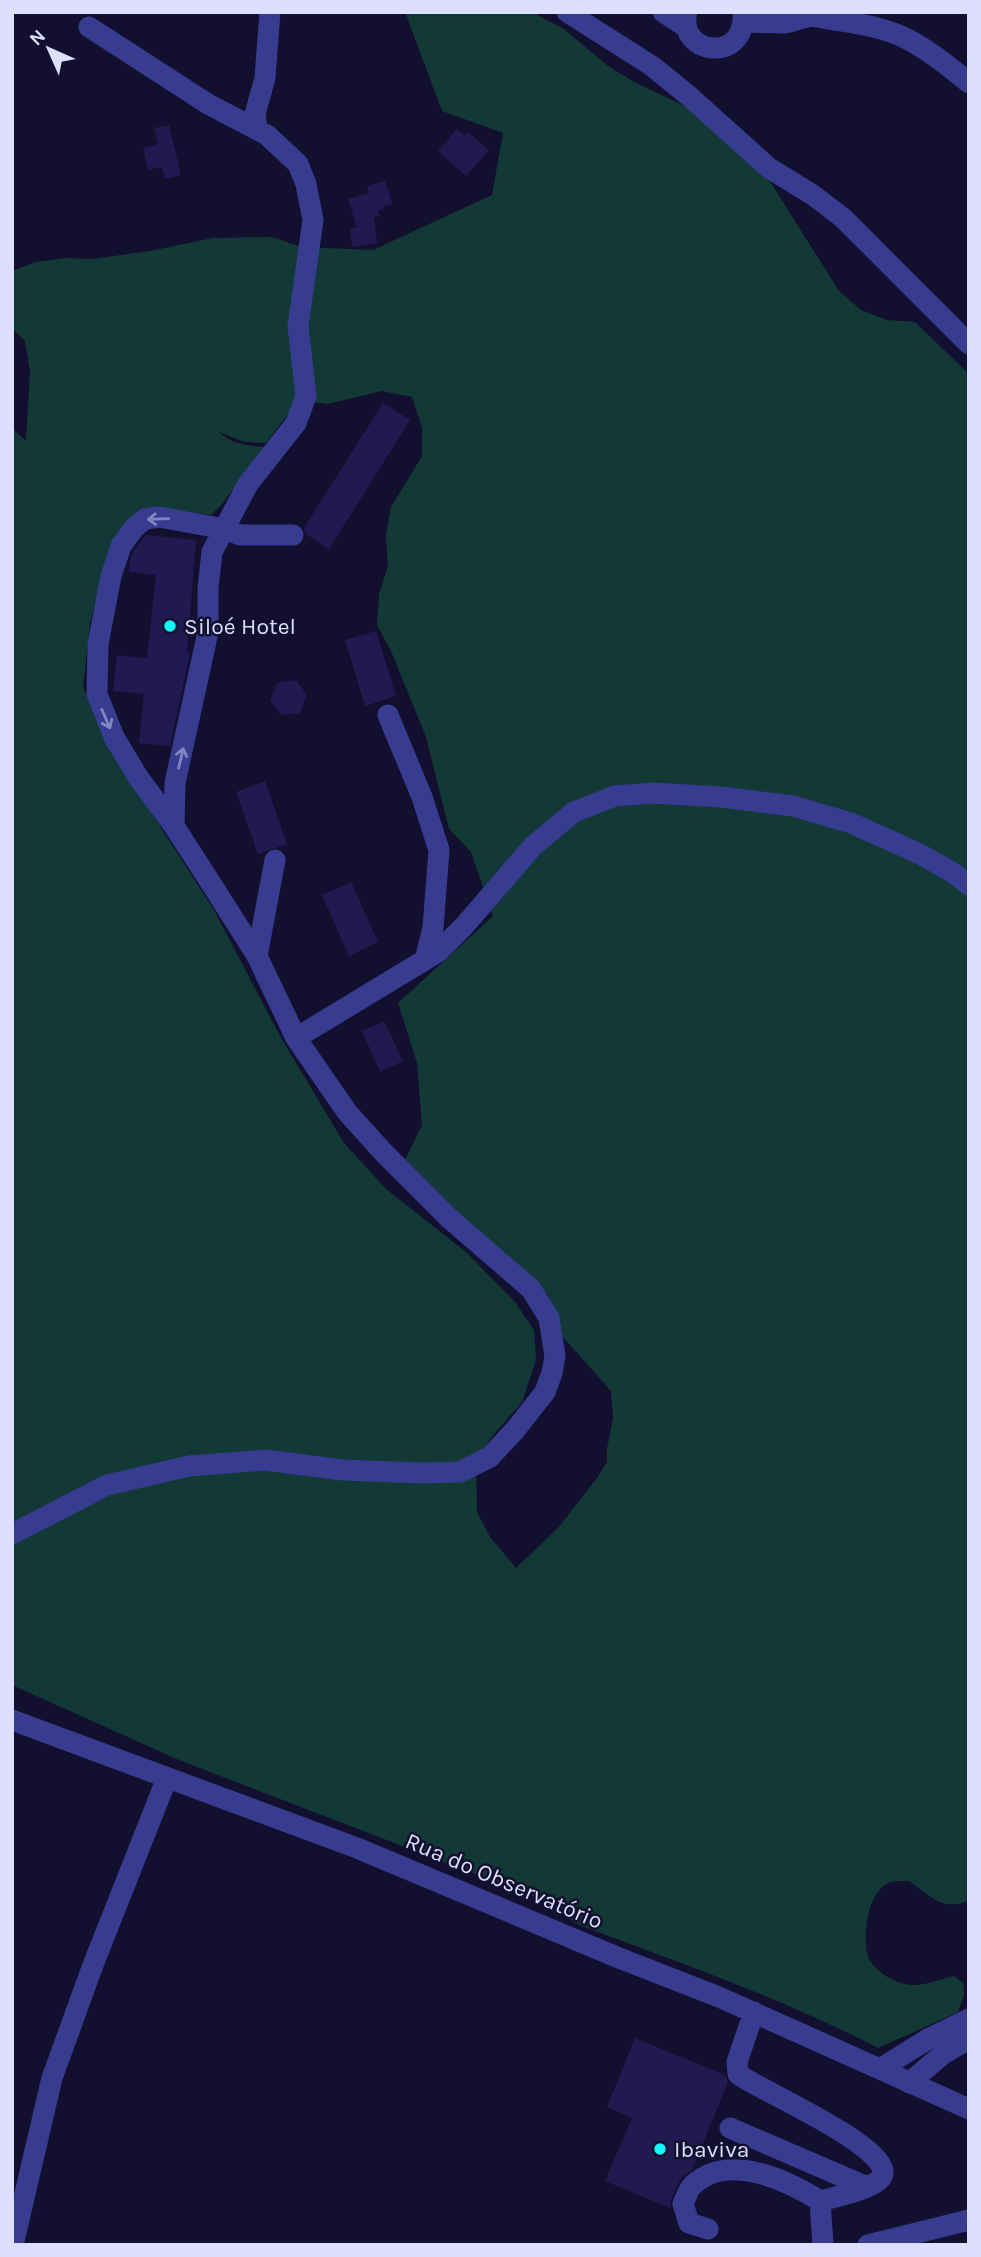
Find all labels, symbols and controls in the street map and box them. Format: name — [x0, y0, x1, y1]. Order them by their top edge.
north arrow — [14, 14, 84, 84]
text: N — [25, 25, 50, 50]
one-way arrow — [147, 512, 170, 525]
place label: Siloé Hotel — [184, 613, 296, 640]
marker: Siloé Hotel — [162, 618, 178, 634]
one-way arrow — [100, 708, 113, 729]
one-way arrow — [175, 747, 188, 770]
street label: Rua do Observatório — [401, 1827, 607, 1935]
place label: Ibaviva — [674, 2136, 749, 2163]
marker: Ibaviva — [652, 2141, 668, 2157]

